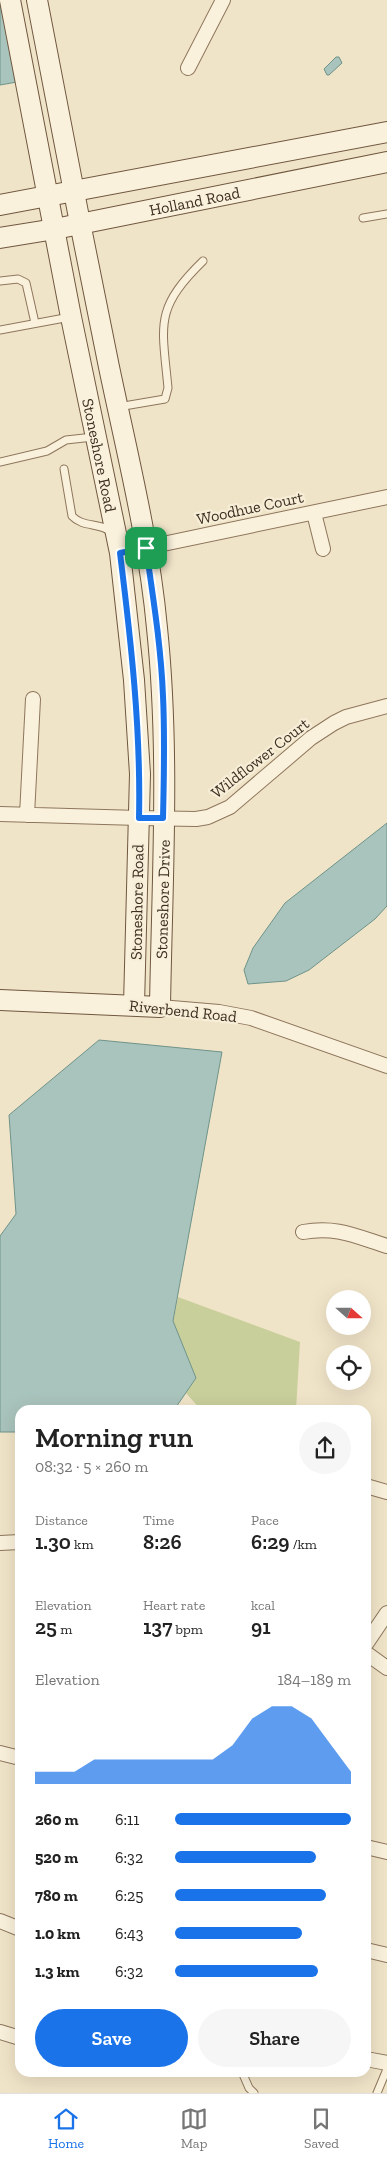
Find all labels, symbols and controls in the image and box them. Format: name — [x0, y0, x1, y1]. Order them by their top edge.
street label: Holland Road — [147, 182, 242, 219]
street label: Stoneshore Road — [79, 397, 121, 514]
street label: Woodhue Court — [195, 487, 305, 529]
pin — [125, 527, 167, 569]
icon: arrive — [132, 534, 160, 562]
street label: Wildflower Court — [207, 714, 313, 802]
street label: Stoneshore Drive — [152, 839, 173, 959]
street label: Stoneshore Road — [126, 844, 148, 960]
street label: Riverbend Road — [128, 996, 238, 1026]
north arrow — [326, 1290, 371, 1335]
map controls — [326, 1290, 371, 1390]
button: locate — [326, 1345, 371, 1390]
text: Morning run — [35, 1421, 193, 1454]
button: share — [299, 1422, 351, 1474]
text: 08:32 · 5 × 260 m — [35, 1457, 148, 1476]
text: Distance — [35, 1512, 88, 1529]
text: Time — [143, 1512, 174, 1529]
text: Pace — [251, 1512, 279, 1529]
text: 1.30 — [35, 1529, 71, 1554]
text: 8:26 — [143, 1529, 182, 1554]
text: 6:29 — [251, 1529, 290, 1554]
text: km — [71, 1536, 93, 1553]
text: /km — [290, 1536, 317, 1553]
text: Elevation — [35, 1597, 92, 1614]
text: Heart rate — [143, 1597, 205, 1614]
text: kcal — [251, 1597, 275, 1614]
text: 25 — [35, 1614, 57, 1639]
text: 137 — [143, 1614, 172, 1639]
text: 91 — [251, 1614, 271, 1639]
text: m — [57, 1621, 72, 1638]
text: bpm — [172, 1621, 203, 1638]
text: Elevation — [35, 1670, 100, 1689]
text: 184–189 m — [277, 1670, 351, 1689]
text: 260 m — [35, 1810, 78, 1829]
text: 6:11 — [115, 1810, 139, 1829]
text: 520 m — [35, 1848, 78, 1867]
text: 6:32 — [115, 1848, 143, 1867]
text: 780 m — [35, 1886, 78, 1905]
text: 6:25 — [115, 1886, 144, 1905]
text: 1.0 km — [35, 1924, 80, 1943]
text: 6:43 — [115, 1924, 144, 1943]
text: 1.3 km — [35, 1962, 80, 1981]
text: 6:32 — [115, 1962, 143, 1981]
button: Save — [35, 2009, 188, 2067]
button: Share — [198, 2009, 351, 2067]
tab: Home — [48, 2105, 84, 2152]
tab: Map — [180, 2105, 208, 2152]
tab: Saved — [304, 2105, 339, 2152]

